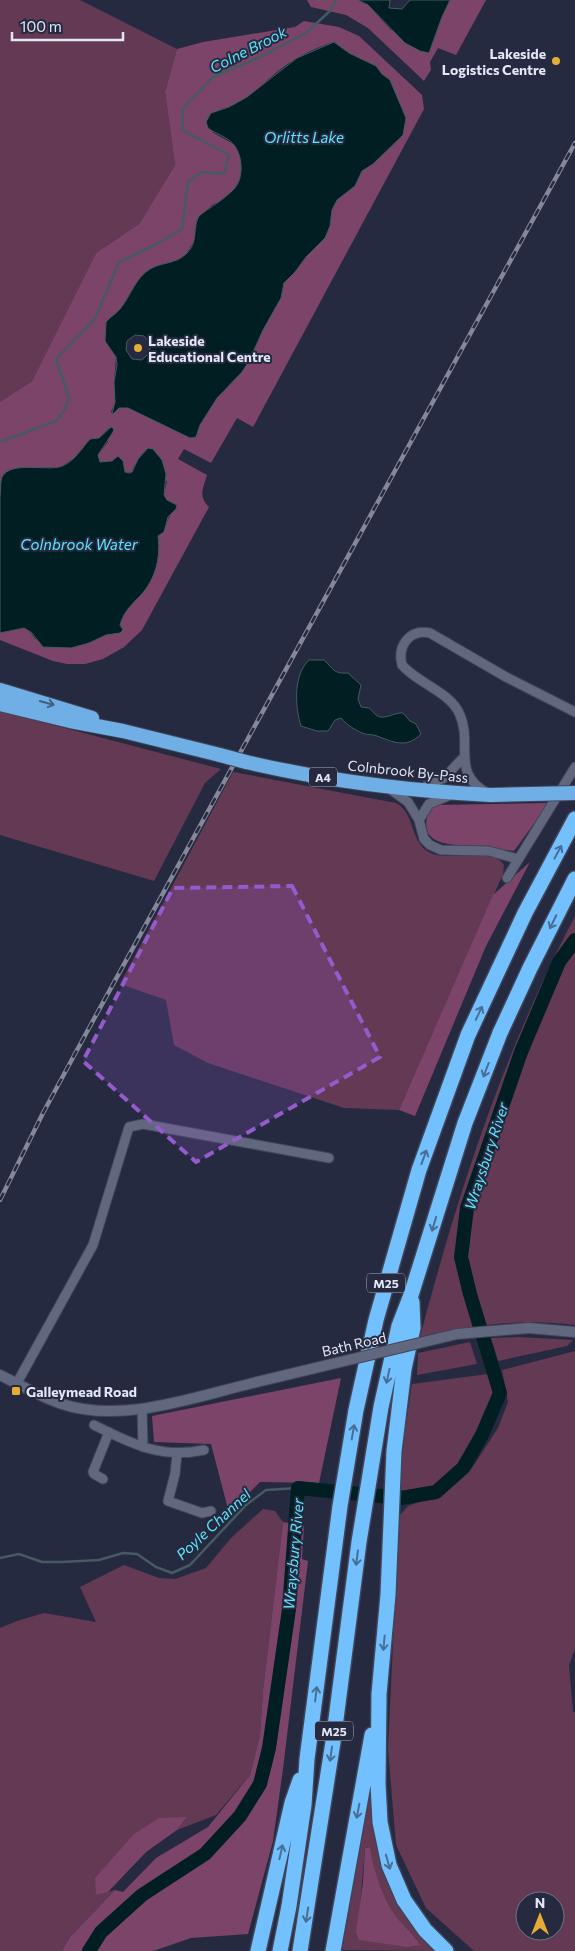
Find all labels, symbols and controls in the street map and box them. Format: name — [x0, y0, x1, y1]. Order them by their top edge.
scale bar — [12, 10, 124, 42]
text: 100 m — [20, 17, 62, 35]
water label: Colne Brook — [207, 22, 290, 76]
place label: Lakeside Logistics Centre — [442, 45, 546, 78]
marker: Lakeside Logistics Centre — [550, 55, 562, 67]
water label: Orlitts Lake — [264, 128, 344, 146]
place label: Lakeside Educational Centre — [148, 332, 271, 365]
marker: Lakeside Educational Centre — [132, 342, 144, 354]
water label: Colnbrook Water — [20, 535, 139, 553]
one-way arrow — [38, 699, 54, 709]
street label: Colnbrook By-Pass — [347, 756, 469, 786]
road number: A4 — [309, 768, 337, 786]
one-way arrow — [553, 844, 563, 859]
one-way arrow — [547, 914, 557, 929]
one-way arrow — [474, 1006, 484, 1021]
one-way arrow — [481, 1062, 490, 1077]
water label: Wraysbury River — [460, 1099, 512, 1212]
one-way arrow — [420, 1149, 429, 1165]
one-way arrow — [428, 1215, 438, 1231]
road number: M25 — [367, 1274, 405, 1292]
street label: Bath Road — [320, 1328, 388, 1360]
one-way arrow — [383, 1367, 392, 1383]
place label: Galleymead Road — [26, 1383, 137, 1400]
marker: Galleymead Road — [10, 1385, 22, 1397]
one-way arrow — [348, 1425, 358, 1441]
water label: Poyle Channel — [172, 1484, 255, 1563]
water label: Wraysbury River — [279, 1497, 307, 1610]
one-way arrow — [351, 1550, 361, 1566]
one-way arrow — [379, 1635, 388, 1651]
one-way arrow — [311, 1686, 321, 1702]
road number: M25 — [315, 1722, 353, 1740]
one-way arrow — [326, 1746, 336, 1762]
one-way arrow — [352, 1803, 362, 1819]
one-way arrow — [277, 1845, 286, 1861]
one-way arrow — [384, 1853, 394, 1869]
north arrow — [515, 1891, 565, 1941]
text: N — [535, 1894, 545, 1911]
one-way arrow — [302, 1906, 312, 1922]

